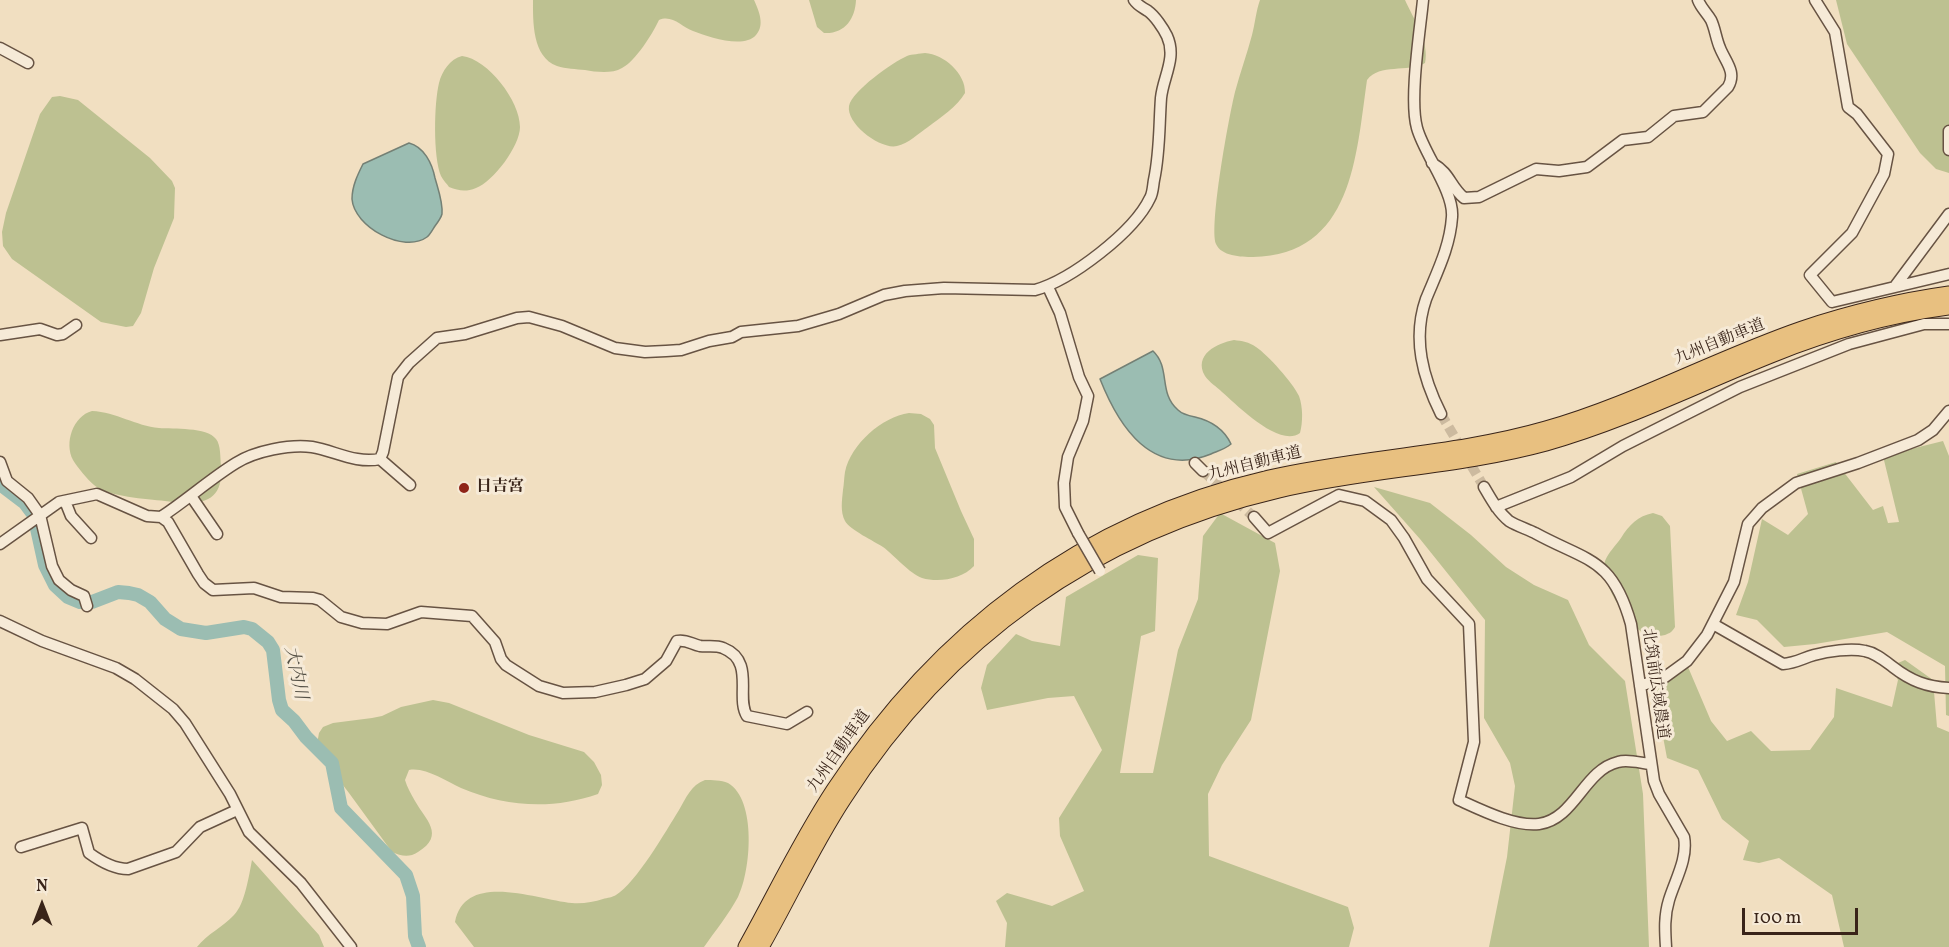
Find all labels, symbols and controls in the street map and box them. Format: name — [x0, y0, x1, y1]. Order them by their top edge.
street label: 九州自動車道 — [1672, 316, 1768, 370]
street label: 九州自動車道 — [1206, 444, 1304, 486]
place label: 日吉宮 — [476, 478, 524, 498]
marker: 日吉宮 — [457, 481, 471, 495]
street label: 北筑前広域農道 — [1637, 627, 1671, 741]
water label: 大内川 — [278, 644, 310, 702]
street label: 九州自動車道 — [805, 707, 875, 797]
north arrow — [12, 875, 72, 935]
text: N — [36, 876, 48, 898]
scale bar — [1745, 896, 1860, 934]
text: 100 m — [1753, 906, 1802, 931]

